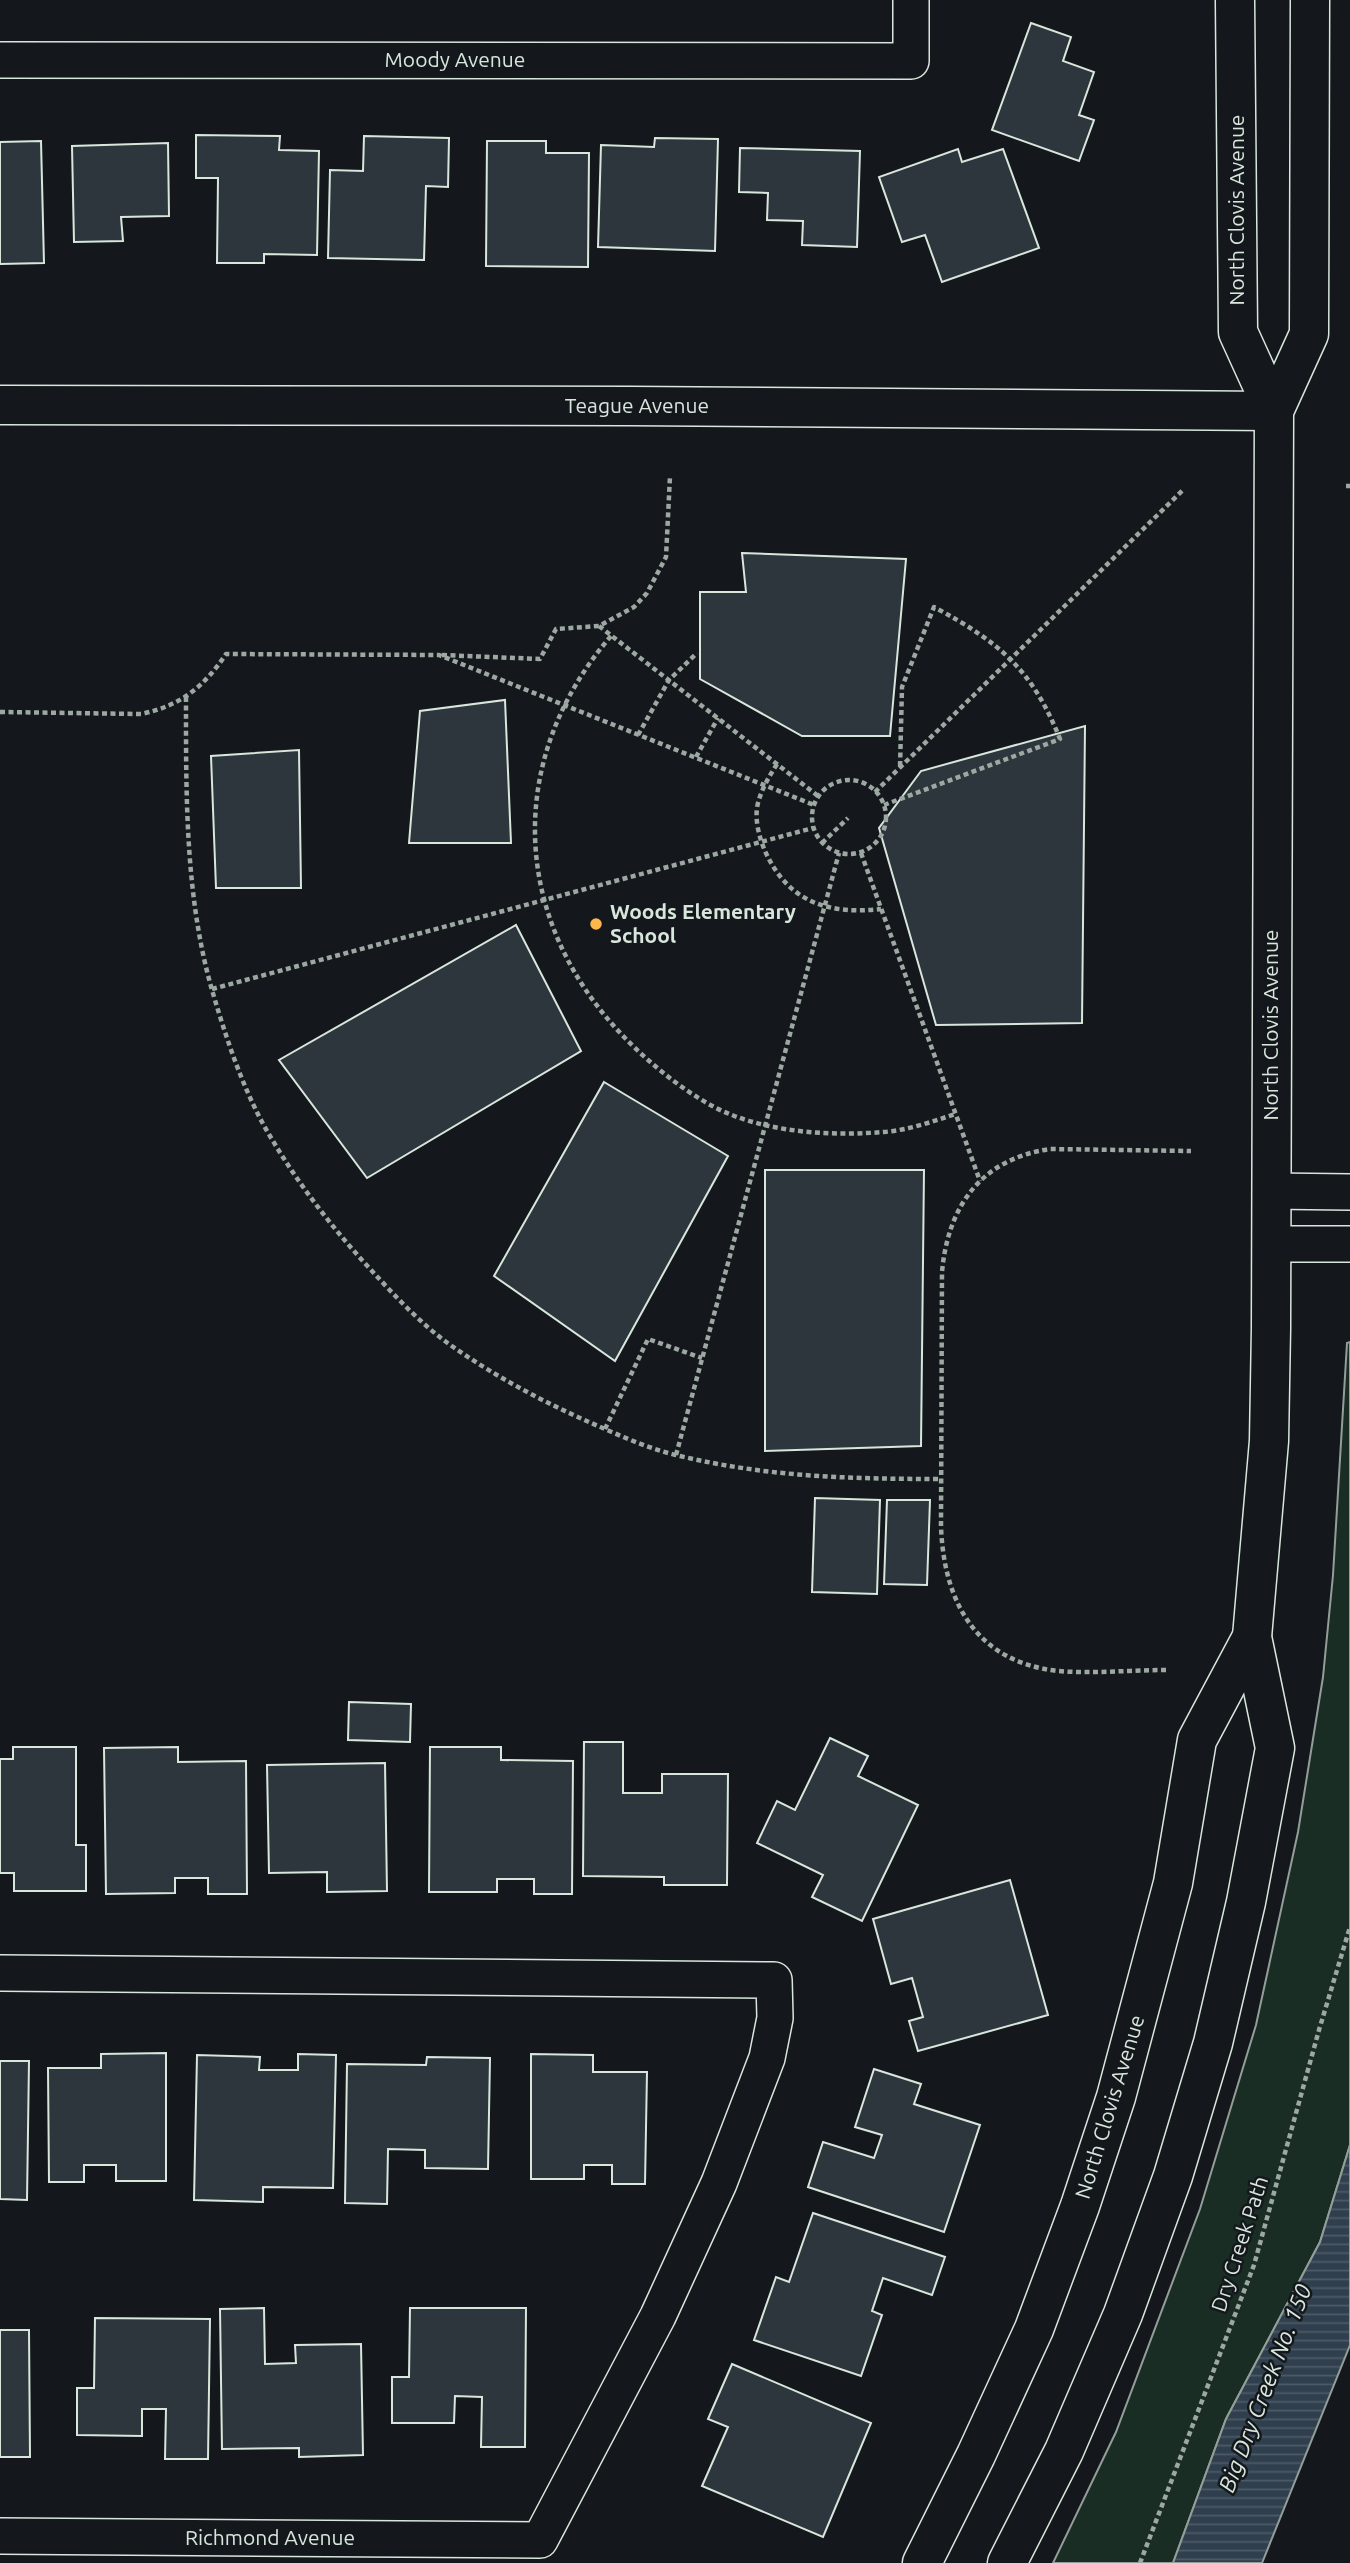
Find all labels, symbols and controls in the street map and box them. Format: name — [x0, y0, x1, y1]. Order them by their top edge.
street label: Moody Avenue — [385, 47, 525, 71]
street label: North Clovis Avenue — [1224, 115, 1248, 305]
street label: Teague Avenue — [565, 393, 709, 417]
place label: Woods Elementary School — [610, 899, 796, 947]
marker: Woods Elementary School — [588, 916, 604, 932]
street label: North Clovis Avenue — [1258, 930, 1282, 1120]
street label: North Clovis Avenue — [1070, 2012, 1148, 2202]
street label: Dry Creek Path — [1206, 2173, 1272, 2314]
water label: Big Dry Creek No. 150 — [1213, 2280, 1316, 2495]
street label: Richmond Avenue — [185, 2525, 355, 2549]

